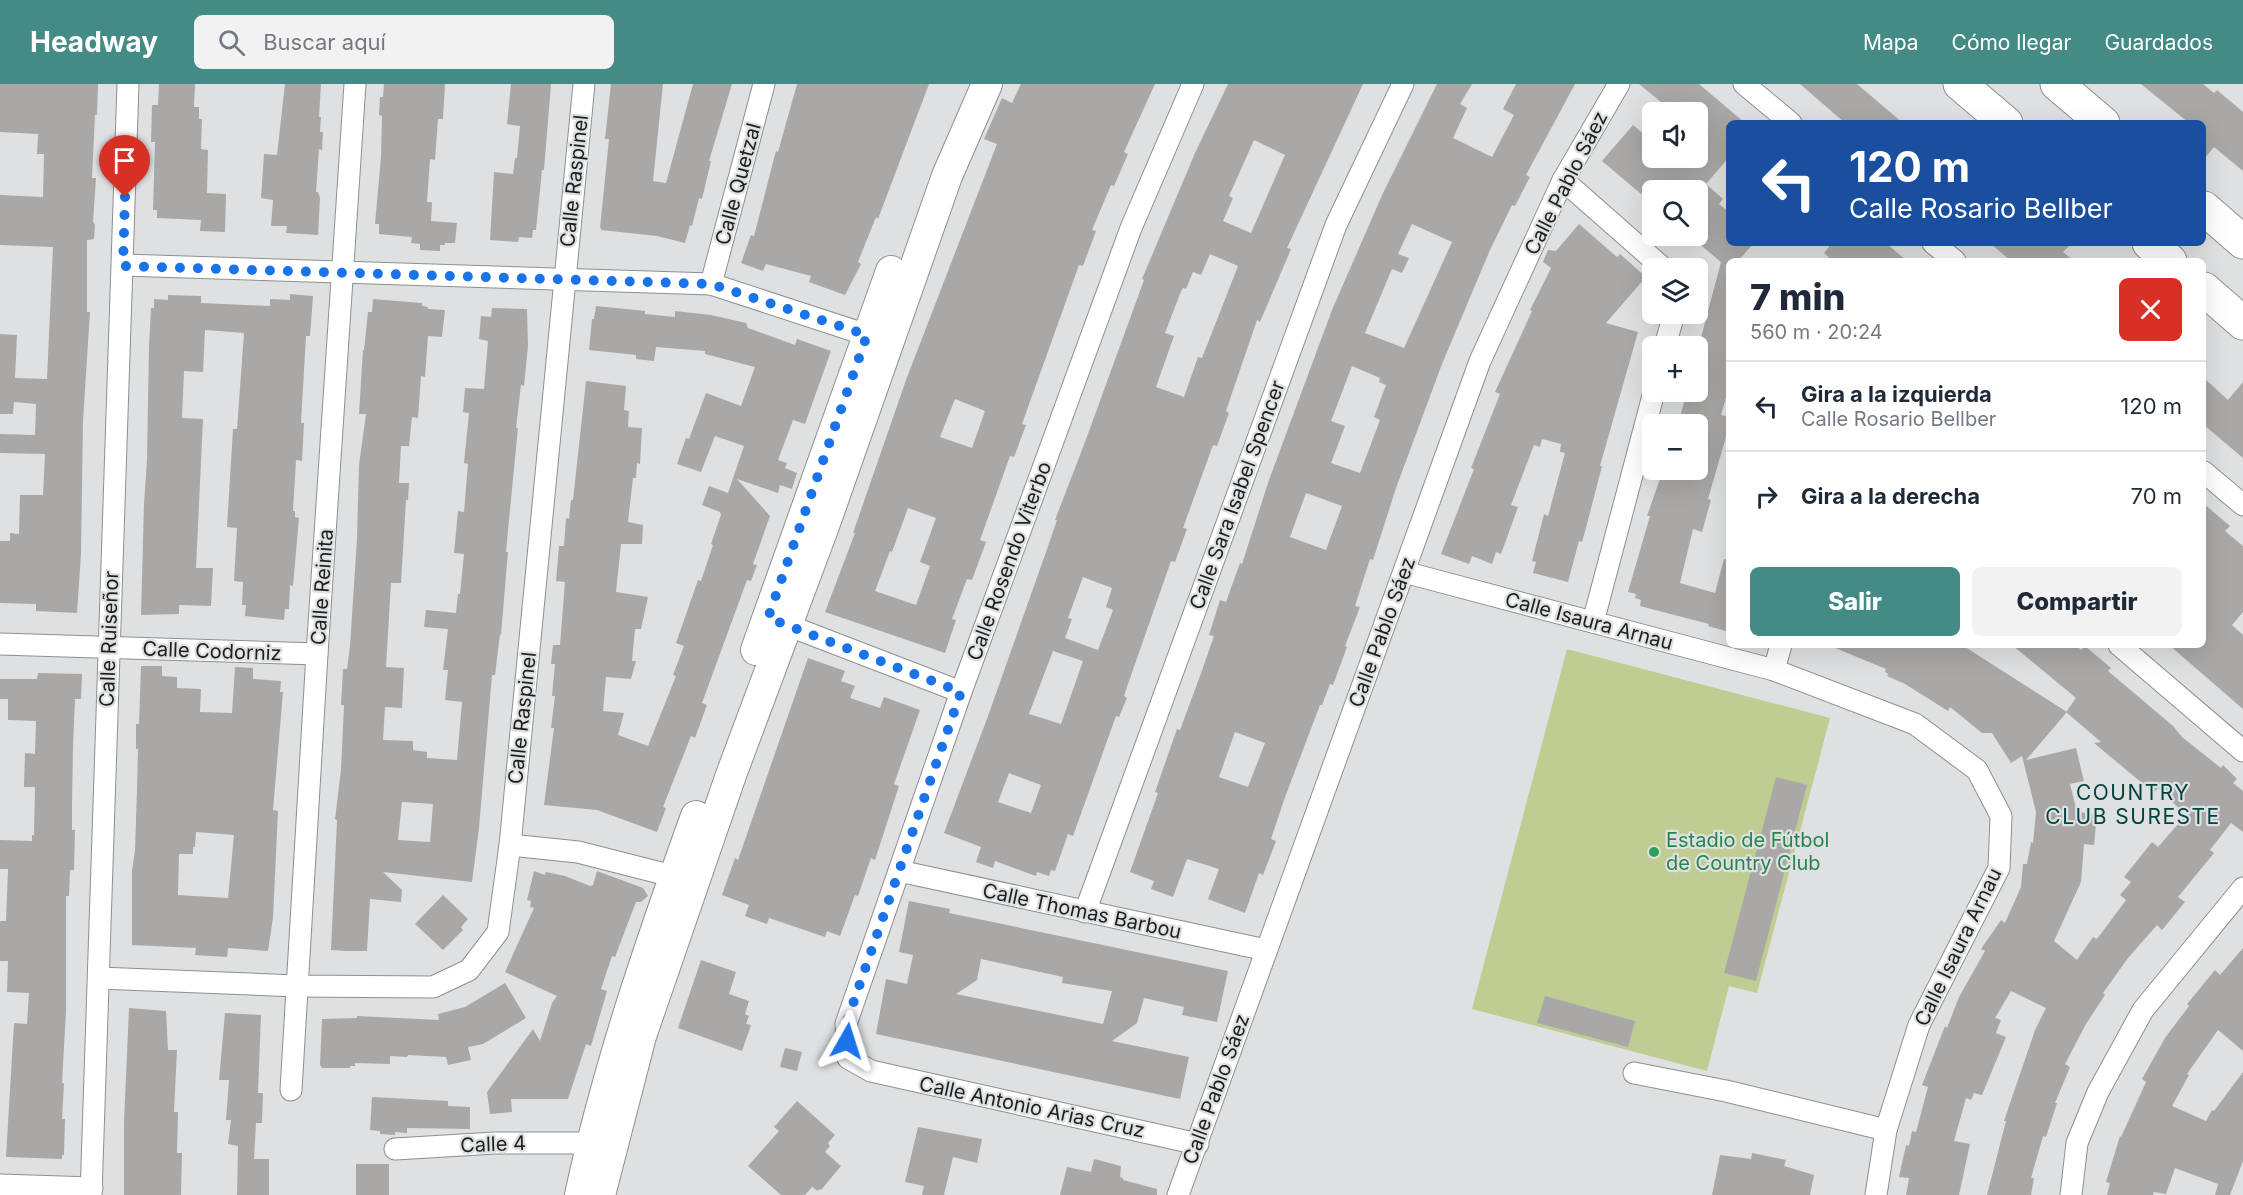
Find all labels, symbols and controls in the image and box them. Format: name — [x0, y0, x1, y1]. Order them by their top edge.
search box — [194, 15, 614, 69]
text: Headway — [30, 25, 158, 59]
icon: search — [215, 26, 248, 59]
text: Buscar aquí — [263, 29, 386, 55]
text: Mapa — [1863, 30, 1919, 55]
text: Cómo llegar — [1952, 30, 2071, 55]
text: Guardados — [2104, 30, 2213, 55]
map controls — [1642, 102, 1708, 480]
button: sound — [1642, 102, 1708, 168]
street label: Calle Pablo Sáez — [1519, 107, 1613, 259]
street label: Calle Raspinel — [555, 114, 593, 248]
street label: Calle Quetzal — [710, 120, 766, 248]
pin — [99, 135, 150, 197]
text: 120 m — [1849, 141, 1970, 192]
icon: arrive — [108, 144, 141, 177]
icon: left — [1750, 144, 1828, 222]
button: search — [1642, 180, 1708, 246]
text: Calle Rosario Bellber — [1849, 192, 2113, 225]
button: layers — [1642, 258, 1708, 324]
text: 7 min — [1750, 275, 1845, 319]
button: close — [2119, 278, 2182, 341]
text: 560 m · 20:24 — [1750, 320, 1883, 344]
button: + — [1642, 336, 1708, 402]
street label: Calle Sara Isabel Spencer — [1184, 377, 1290, 613]
text: Gira a la izquierda — [1801, 381, 1992, 407]
icon: left — [1750, 390, 1783, 423]
text: 120 m — [2120, 393, 2182, 419]
text: Calle Rosario Bellber — [1801, 407, 1996, 431]
button: − — [1642, 414, 1708, 480]
street label: Calle Rosendo Viterbo — [962, 458, 1056, 664]
icon: right — [1750, 480, 1783, 513]
text: Gira a la derecha — [1801, 483, 1980, 509]
text: 70 m — [2131, 483, 2182, 509]
street label: Calle Reinita — [306, 528, 338, 646]
street label: Calle Pablo Sáez — [1344, 554, 1420, 710]
button: Salir — [1750, 567, 1960, 636]
button: Compartir — [1972, 567, 2182, 636]
street label: Calle Ruiseñor — [95, 570, 123, 707]
street label: Calle Isaura Arnau — [1502, 587, 1676, 655]
street label: Calle Codorniz — [142, 637, 282, 665]
street label: Calle Raspinel — [503, 651, 541, 785]
district label: COUNTRY CLUB SURESTE — [2045, 780, 2221, 829]
place label: Estadio de Fútbol de Country Club — [1666, 828, 1829, 875]
marker: Estadio de Fútbol de Country Club — [1647, 845, 1661, 859]
street label: Calle Isaura Arnau — [1909, 864, 2007, 1030]
street label: Calle Thomas Barbou — [980, 878, 1184, 944]
position arrow — [815, 1009, 879, 1073]
street label: Calle Pablo Sáez — [1178, 1011, 1254, 1167]
street label: Calle Antonio Arias Cruz — [917, 1071, 1147, 1143]
street label: Calle 4 — [460, 1131, 526, 1157]

